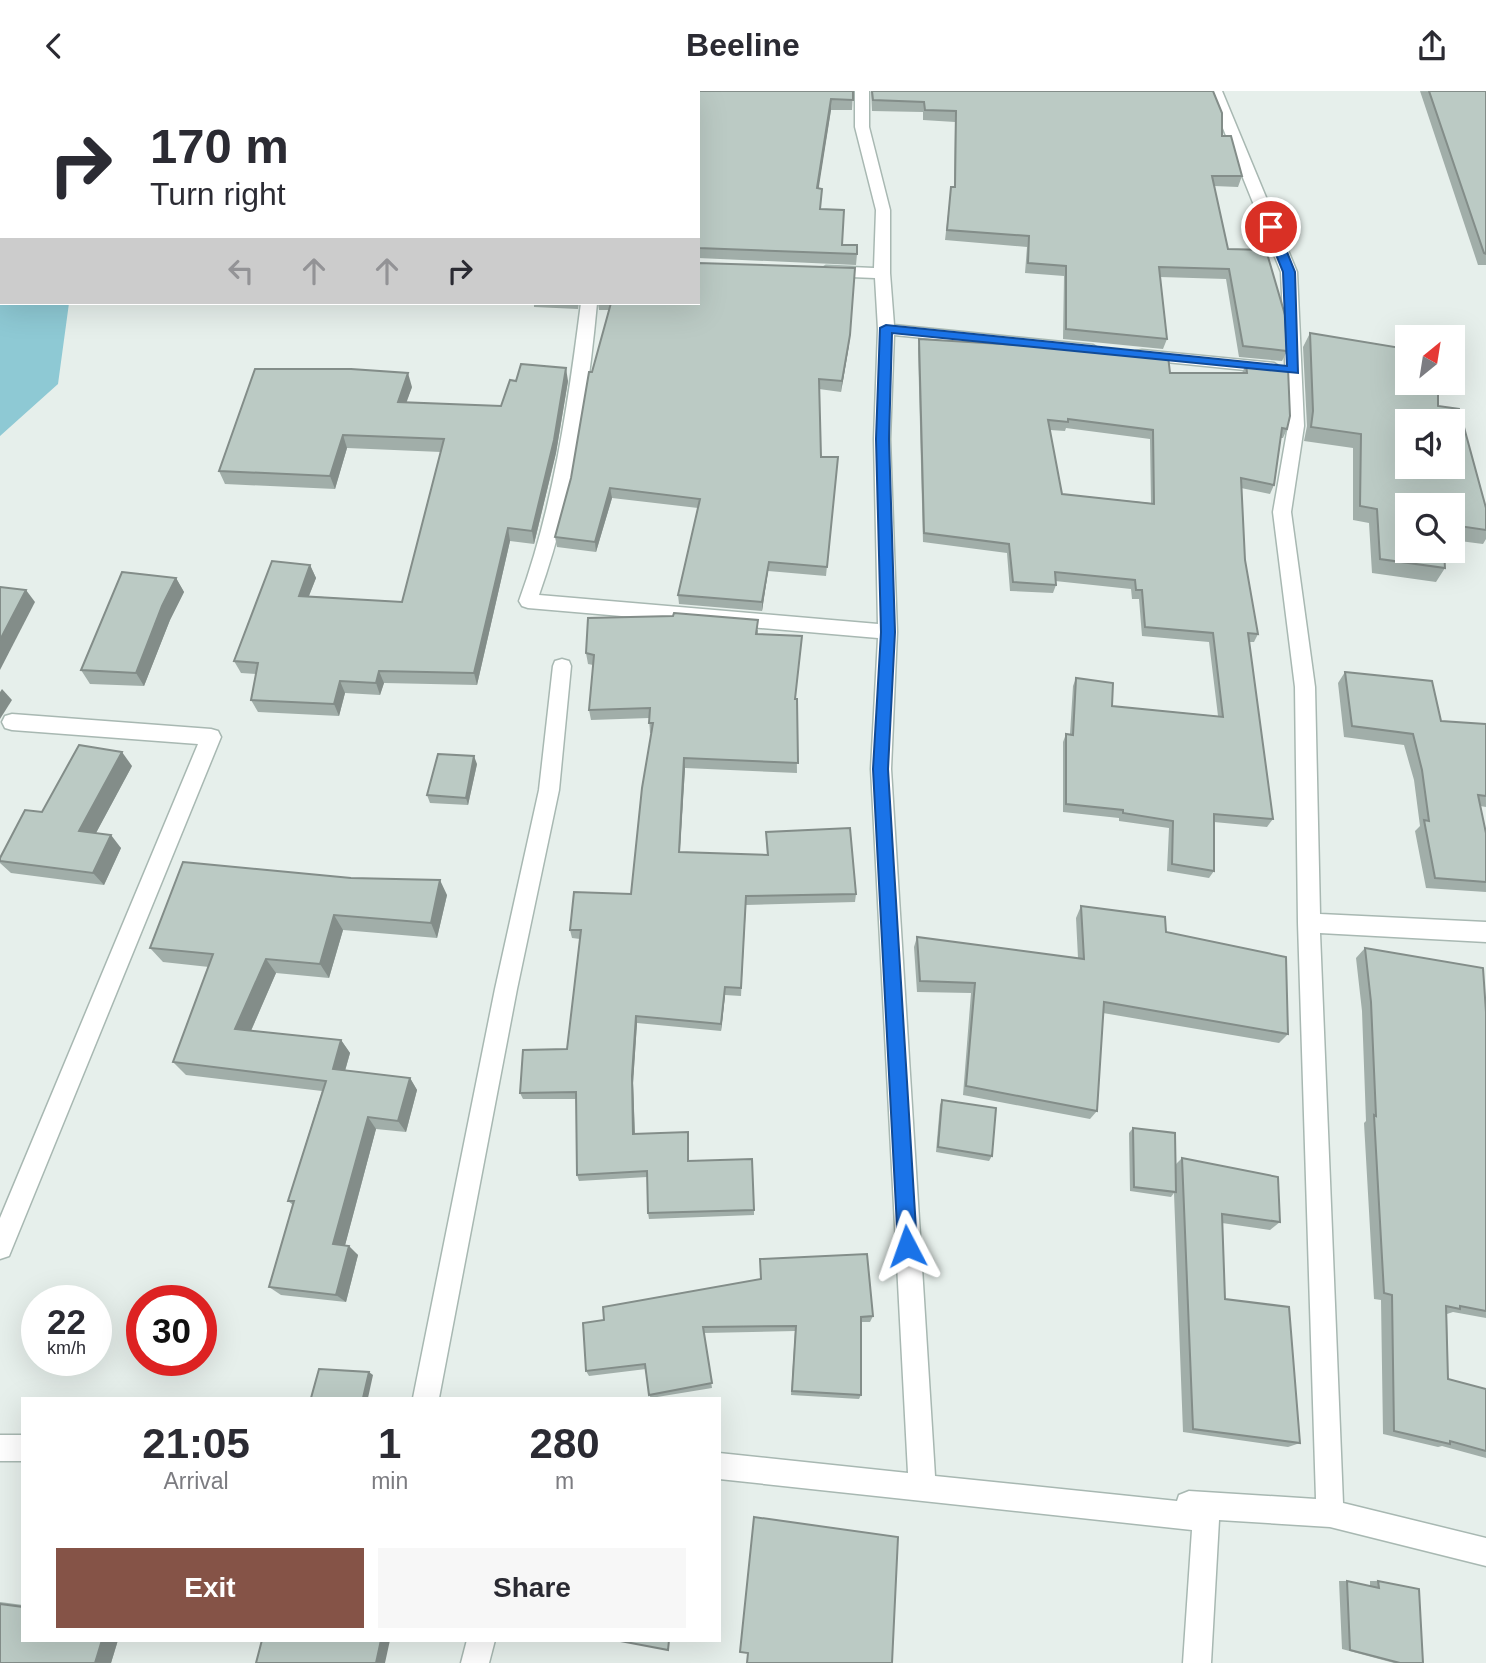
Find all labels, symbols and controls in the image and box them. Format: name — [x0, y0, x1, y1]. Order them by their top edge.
icon: back — [35, 27, 73, 65]
text: Beeline — [686, 27, 800, 63]
icon: share — [1413, 27, 1451, 65]
icon: right — [35, 119, 126, 210]
text: 170 m — [150, 119, 289, 173]
text: Turn right — [150, 176, 286, 212]
pin — [1241, 197, 1301, 257]
icon: arrive — [1252, 208, 1290, 246]
icon: left — [222, 252, 260, 290]
icon: ahead — [295, 252, 333, 290]
icon: ahead — [368, 252, 406, 290]
icon: right — [441, 252, 479, 290]
north arrow — [1395, 325, 1465, 395]
map controls — [1395, 325, 1465, 563]
button: sound — [1395, 409, 1465, 479]
button: search — [1395, 493, 1465, 563]
position arrow — [870, 1209, 944, 1283]
speed limit sign: 30 — [126, 1285, 217, 1376]
text: 22 — [47, 1302, 86, 1341]
text: km/h — [47, 1338, 86, 1358]
text: 21:05 — [142, 1420, 250, 1467]
text: 1 — [378, 1420, 401, 1467]
text: 280 — [530, 1420, 600, 1467]
text: Arrival — [163, 1468, 229, 1494]
text: min — [371, 1468, 408, 1494]
text: m — [555, 1468, 574, 1494]
button: Exit — [56, 1548, 364, 1628]
button: Share — [378, 1548, 686, 1628]

